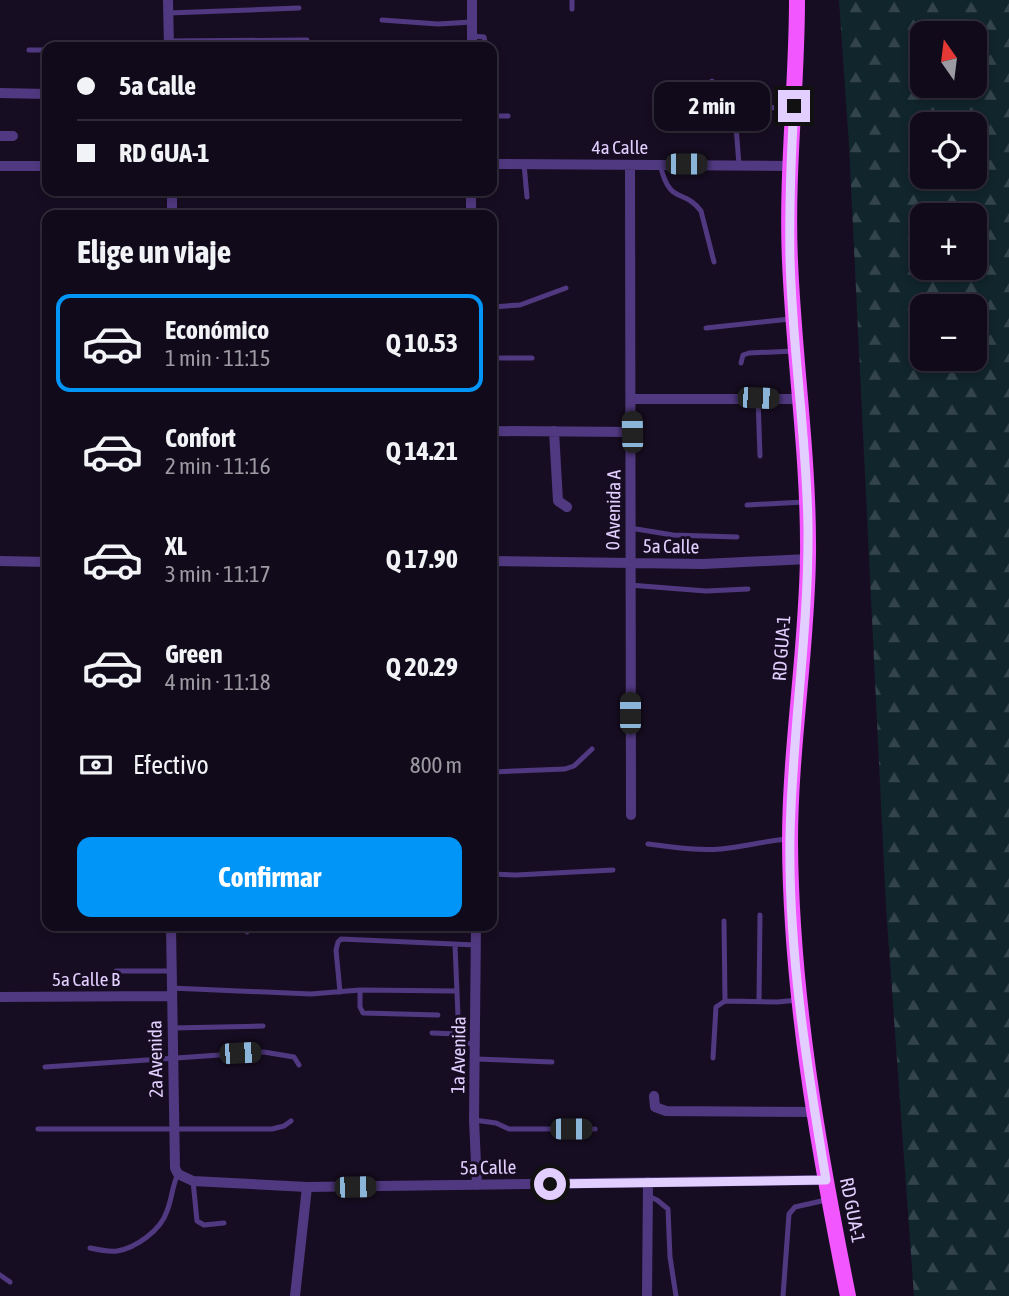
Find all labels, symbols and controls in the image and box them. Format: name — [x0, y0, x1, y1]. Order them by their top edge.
north arrow — [910, 21, 987, 98]
map controls — [910, 21, 987, 371]
text: 5a Calle — [119, 71, 196, 101]
callout: 2 min — [654, 82, 770, 130]
route end — [778, 90, 810, 122]
text: 2 min — [689, 93, 735, 119]
button: locate — [910, 112, 987, 189]
street label: 4a Calle — [592, 136, 648, 158]
text: RD GUA-1 — [119, 138, 209, 168]
car — [666, 154, 708, 175]
button: + — [910, 203, 987, 280]
text: Elige un viaje — [77, 233, 231, 270]
button: − — [910, 294, 987, 371]
icon: car — [81, 312, 144, 375]
text: Económico — [165, 315, 269, 345]
text: Q 10.53 — [386, 328, 458, 358]
text: 1 min · 11:15 — [165, 345, 271, 371]
car — [737, 387, 780, 409]
car — [622, 411, 643, 453]
icon: car — [81, 420, 144, 483]
text: Confort — [165, 423, 236, 453]
text: Q 14.21 — [386, 436, 458, 466]
text: 2 min · 11:16 — [165, 453, 271, 479]
street label: 0 Avenida A — [601, 469, 625, 550]
icon: car — [81, 528, 144, 591]
text: XL — [165, 531, 187, 561]
street label: 5a Calle — [643, 535, 699, 557]
text: Q 17.90 — [386, 544, 458, 574]
text: 3 min · 11:17 — [165, 561, 271, 587]
street label: RD GUA-1 — [768, 614, 794, 682]
icon: car — [81, 636, 144, 699]
text: Green — [165, 639, 223, 669]
text: Q 20.29 — [386, 652, 458, 682]
text: 4 min · 11:18 — [165, 669, 271, 695]
car — [620, 692, 641, 734]
icon: cash — [77, 746, 115, 784]
text: Efectivo — [133, 750, 209, 780]
text: 800 m — [410, 752, 462, 778]
button: Confirmar — [77, 837, 462, 917]
street label: 5a Calle B — [52, 968, 120, 990]
street label: 1a Avenida — [446, 1016, 470, 1094]
street label: 2a Avenida — [143, 1020, 167, 1098]
car — [219, 1041, 262, 1065]
car — [551, 1119, 593, 1140]
street label: 5a Calle — [460, 1156, 516, 1178]
route start — [534, 1168, 566, 1200]
street label: RD GUA-1 — [836, 1175, 870, 1245]
car — [334, 1176, 377, 1198]

